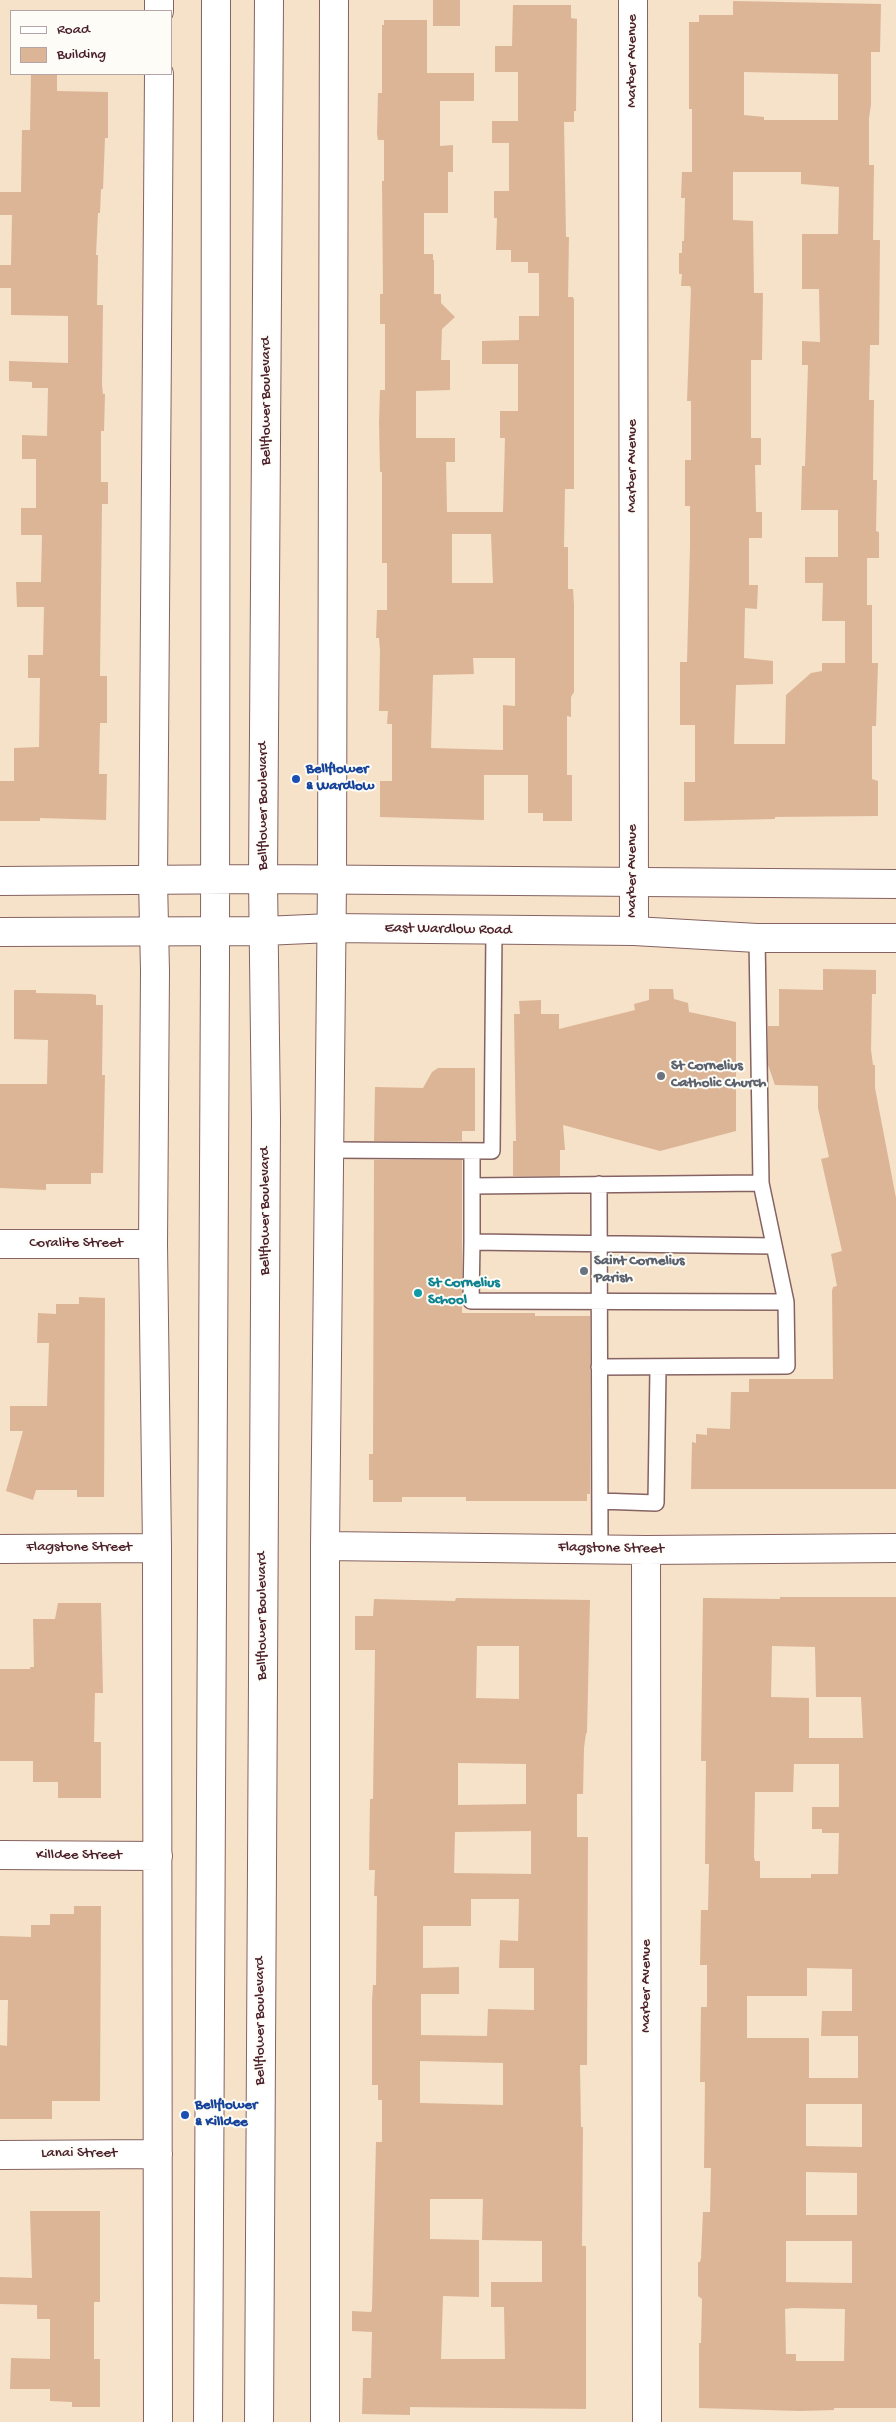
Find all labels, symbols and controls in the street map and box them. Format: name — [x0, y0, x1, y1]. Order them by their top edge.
legend — [10, 10, 172, 75]
street label: Marber Avenue — [624, 14, 642, 108]
text: Road — [57, 21, 90, 39]
text: Building — [57, 46, 106, 64]
street label: Bellflower Boulevard — [258, 337, 276, 465]
street label: Marber Avenue — [624, 419, 642, 513]
street label: Bellflower Boulevard — [255, 742, 273, 870]
place label: Bellflower & Wardlow — [306, 761, 374, 796]
marker: Bellflower & Wardlow — [290, 773, 302, 785]
street label: Marber Avenue — [624, 824, 642, 918]
street label: East Wardlow Road — [384, 920, 512, 940]
place label: St Cornelius Catholic Church — [671, 1058, 766, 1093]
marker: St Cornelius Catholic Church — [655, 1070, 667, 1082]
street label: Bellflower Boulevard — [257, 1147, 275, 1275]
street label: Coralite Street — [29, 1235, 123, 1253]
place label: Saint Cornelius Parish — [594, 1253, 685, 1288]
marker: Saint Cornelius Parish — [578, 1265, 590, 1277]
place label: St Cornelius School — [428, 1275, 500, 1310]
marker: St Cornelius School — [412, 1287, 424, 1299]
street label: Flagstone Street — [26, 1539, 132, 1557]
street label: Flagstone Street — [558, 1539, 664, 1559]
street label: Bellflower Boulevard — [254, 1552, 272, 1680]
street label: Killdee Street — [36, 1847, 122, 1865]
street label: Marber Avenue — [638, 1939, 656, 2033]
street label: Bellflower Boulevard — [252, 1957, 270, 2085]
place label: Bellflower & Killdee — [195, 2097, 257, 2132]
marker: Bellflower & Killdee — [179, 2109, 191, 2121]
street label: Lanai Street — [41, 2145, 117, 2163]

